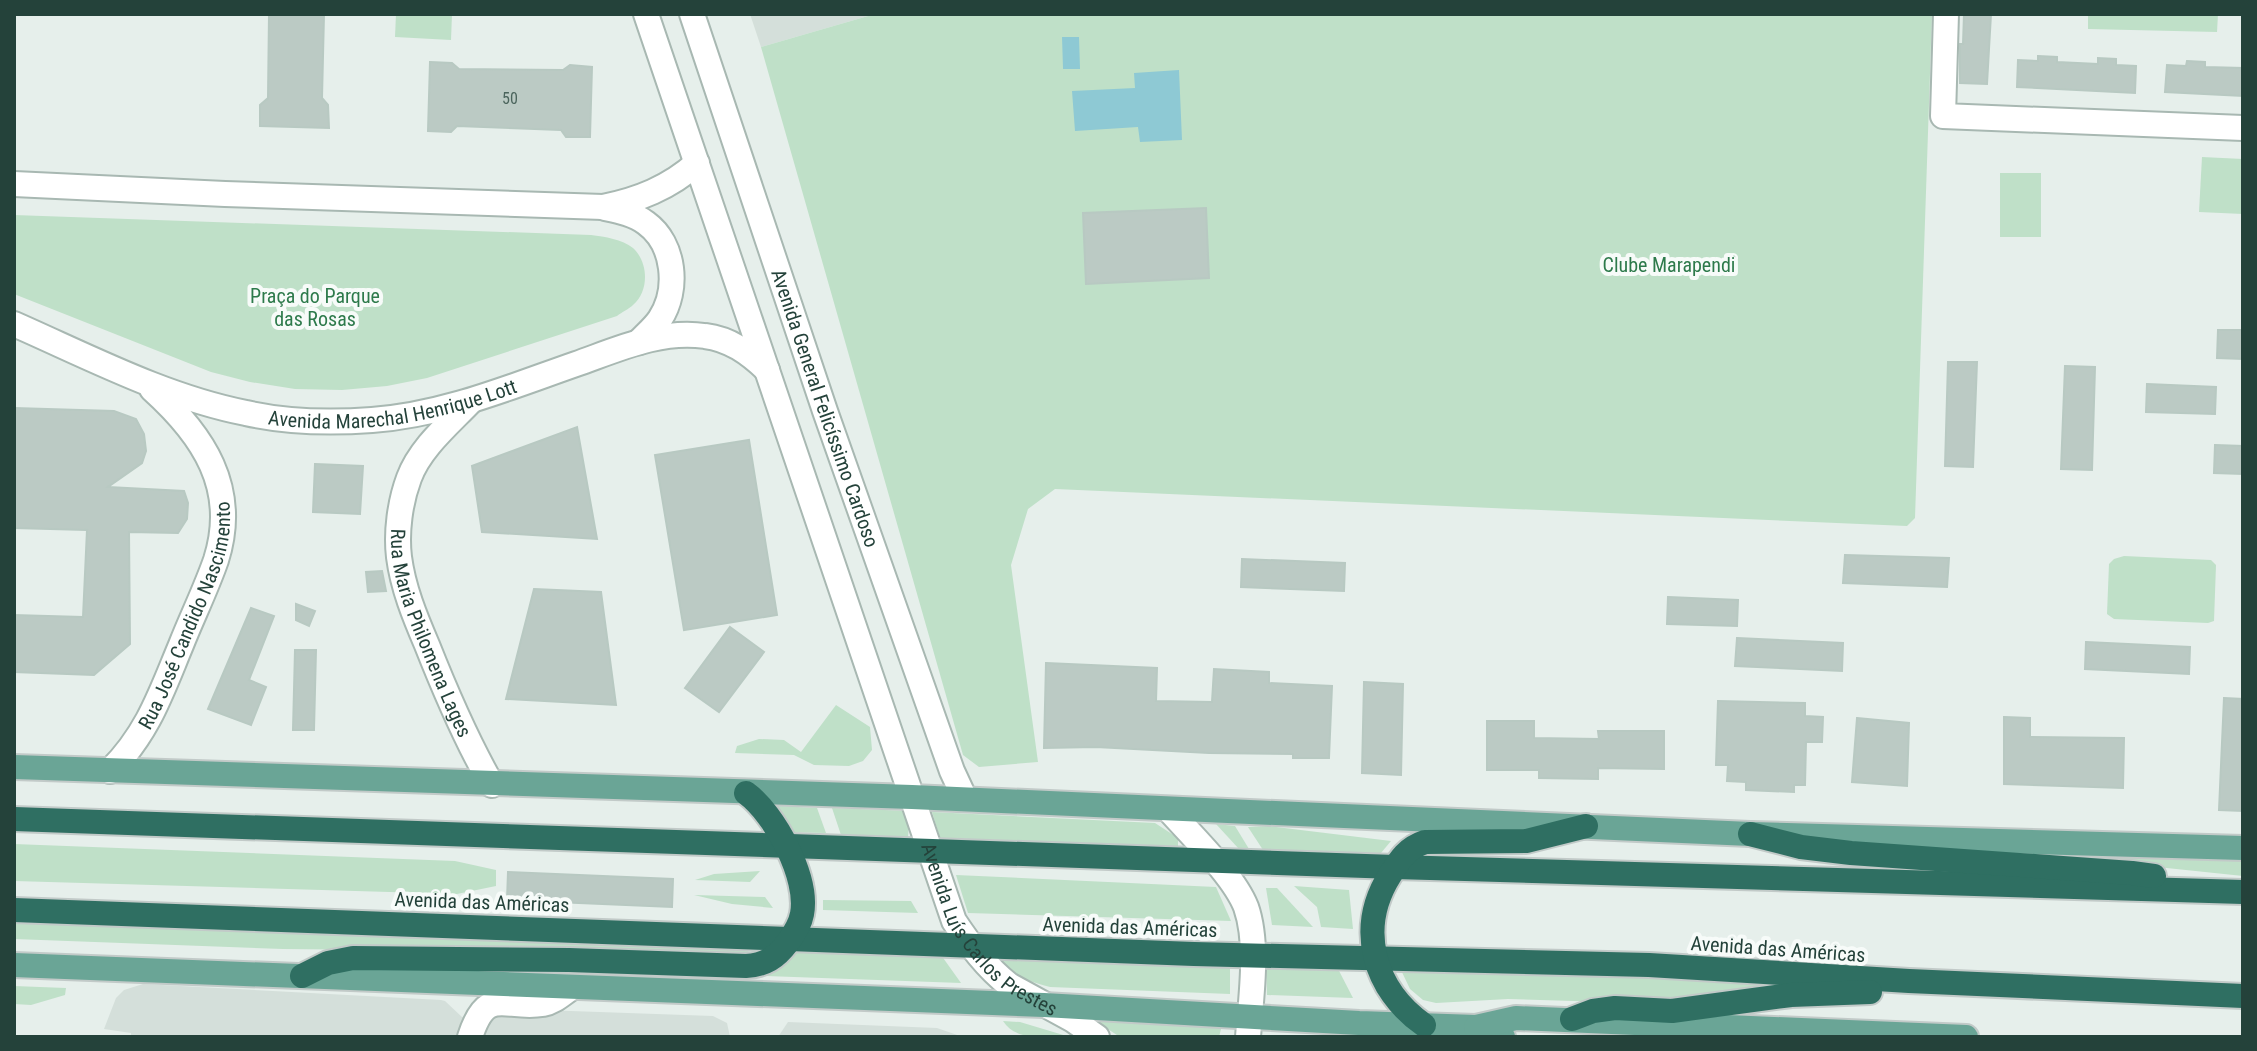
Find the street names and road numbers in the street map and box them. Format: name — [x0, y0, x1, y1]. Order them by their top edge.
street label: Avenida General Felicíssimo Cardoso — [766, 266, 884, 550]
street label: Avenida Marechal Henrique Lott — [267, 374, 520, 434]
street label: Rua José Candido Nascimento — [133, 501, 235, 733]
street label: Rua Maria Philomena Lages — [386, 528, 477, 741]
street label: Avenida Luís Carlos Prestes — [916, 840, 1062, 1021]
street label: Avenida das Américas — [394, 887, 570, 917]
street label: Avenida das Américas — [1042, 912, 1218, 942]
street label: Avenida das Américas — [1690, 931, 1866, 967]

